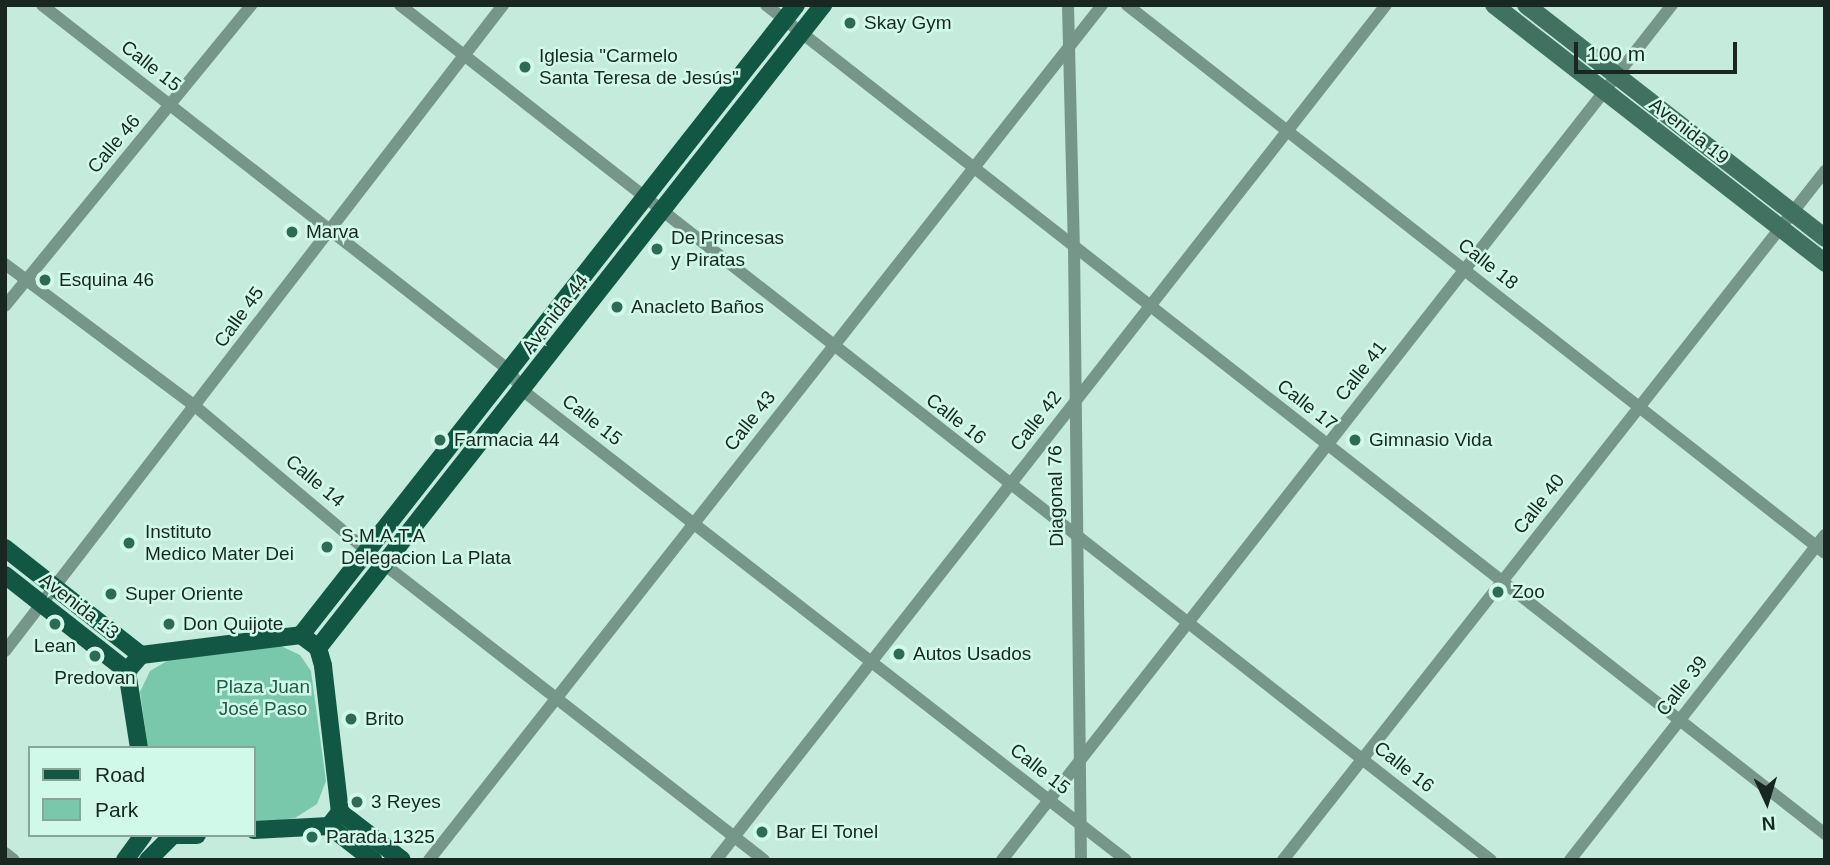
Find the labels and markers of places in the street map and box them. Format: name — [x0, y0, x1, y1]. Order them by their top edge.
place label: Skay Gym — [864, 12, 952, 34]
marker: Skay Gym — [842, 15, 858, 31]
place label: Iglesia "Carmelo Santa Teresa de Jesús" — [539, 45, 739, 89]
marker: Iglesia "Carmelo Santa Teresa de Jesús" — [517, 59, 533, 75]
place label: Marva — [306, 221, 359, 243]
marker: Marva — [284, 224, 300, 240]
place label: De Princesas y Piratas — [671, 227, 784, 271]
marker: De Princesas y Piratas — [649, 241, 665, 257]
place label: Esquina 46 — [59, 269, 154, 291]
marker: Esquina 46 — [37, 272, 53, 288]
place label: Anacleto Baños — [631, 296, 764, 318]
marker: Anacleto Baños — [609, 299, 625, 315]
place label: Farmacia 44 — [454, 429, 560, 451]
place label: Gimnasio Vida — [1369, 429, 1492, 451]
marker: Farmacia 44 — [432, 432, 448, 448]
marker: Gimnasio Vida — [1347, 432, 1363, 448]
place label: Instituto Medico Mater Dei — [145, 521, 294, 565]
place label: S.M.A.T.A Delegacion La Plata — [341, 525, 511, 569]
marker: Instituto Medico Mater Dei — [119, 533, 139, 553]
marker: S.M.A.T.A Delegacion La Plata — [319, 539, 335, 555]
place label: Zoo — [1512, 581, 1545, 603]
place label: Super Oriente — [125, 583, 243, 605]
marker: Zoo — [1490, 584, 1506, 600]
marker: Super Oriente — [103, 586, 119, 602]
place label: Don Quijote — [183, 613, 283, 635]
marker: Lean — [47, 616, 63, 632]
marker: Don Quijote — [161, 616, 177, 632]
place label: Lean — [34, 635, 76, 657]
place label: Autos Usados — [913, 643, 1031, 665]
marker: Autos Usados — [891, 646, 907, 662]
marker: Predovan — [87, 648, 103, 664]
place label: Predovan — [54, 667, 136, 689]
place label: Brito — [365, 708, 404, 730]
marker: Brito — [343, 711, 359, 727]
place label: 3 Reyes — [371, 791, 441, 813]
marker: 3 Reyes — [349, 794, 365, 810]
place label: Bar El Tonel — [776, 821, 878, 843]
marker: Bar El Tonel — [754, 824, 770, 840]
place label: Parada 1325 — [326, 826, 435, 848]
marker: Parada 1325 — [304, 829, 320, 845]

